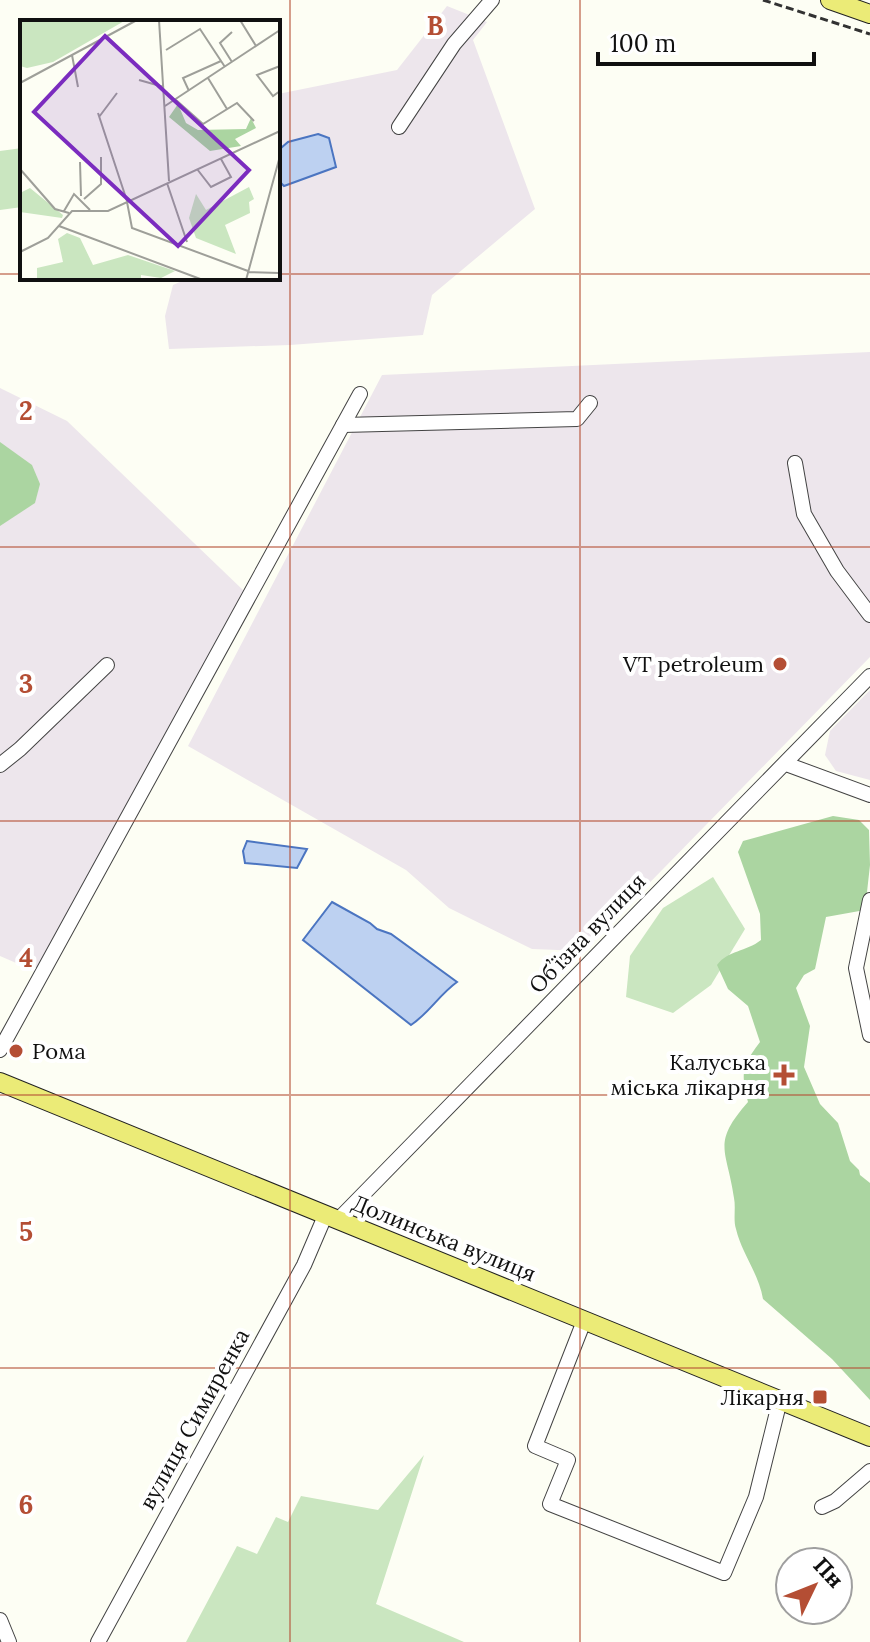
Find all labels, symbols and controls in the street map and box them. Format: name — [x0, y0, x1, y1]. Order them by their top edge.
text: B — [426, 9, 444, 42]
scale bar — [598, 16, 814, 66]
inset map — [20, 20, 280, 280]
text: 100 m — [610, 28, 676, 59]
text: 2 — [19, 394, 33, 427]
place label: VT petroleum — [622, 650, 764, 678]
marker: VT petroleum — [771, 655, 789, 673]
text: 3 — [19, 667, 33, 700]
street label: Обʼїзна вулиця — [523, 867, 651, 999]
text: 4 — [19, 941, 33, 974]
place label: Рома — [32, 1037, 86, 1065]
marker: Рома — [7, 1042, 25, 1060]
place label: Калуська міська лікарня — [611, 1048, 766, 1101]
marker: Калуська міська лікарня — [773, 1064, 795, 1086]
street label: Долинська вулиця — [348, 1188, 540, 1288]
text: 5 — [19, 1215, 33, 1248]
street label: вулиця Симиренка — [133, 1324, 255, 1514]
place label: Лікарня — [721, 1383, 804, 1411]
marker: Лікарня — [811, 1388, 829, 1406]
text: 6 — [19, 1488, 33, 1521]
north arrow — [774, 1546, 854, 1626]
text: Пн — [808, 1551, 850, 1594]

